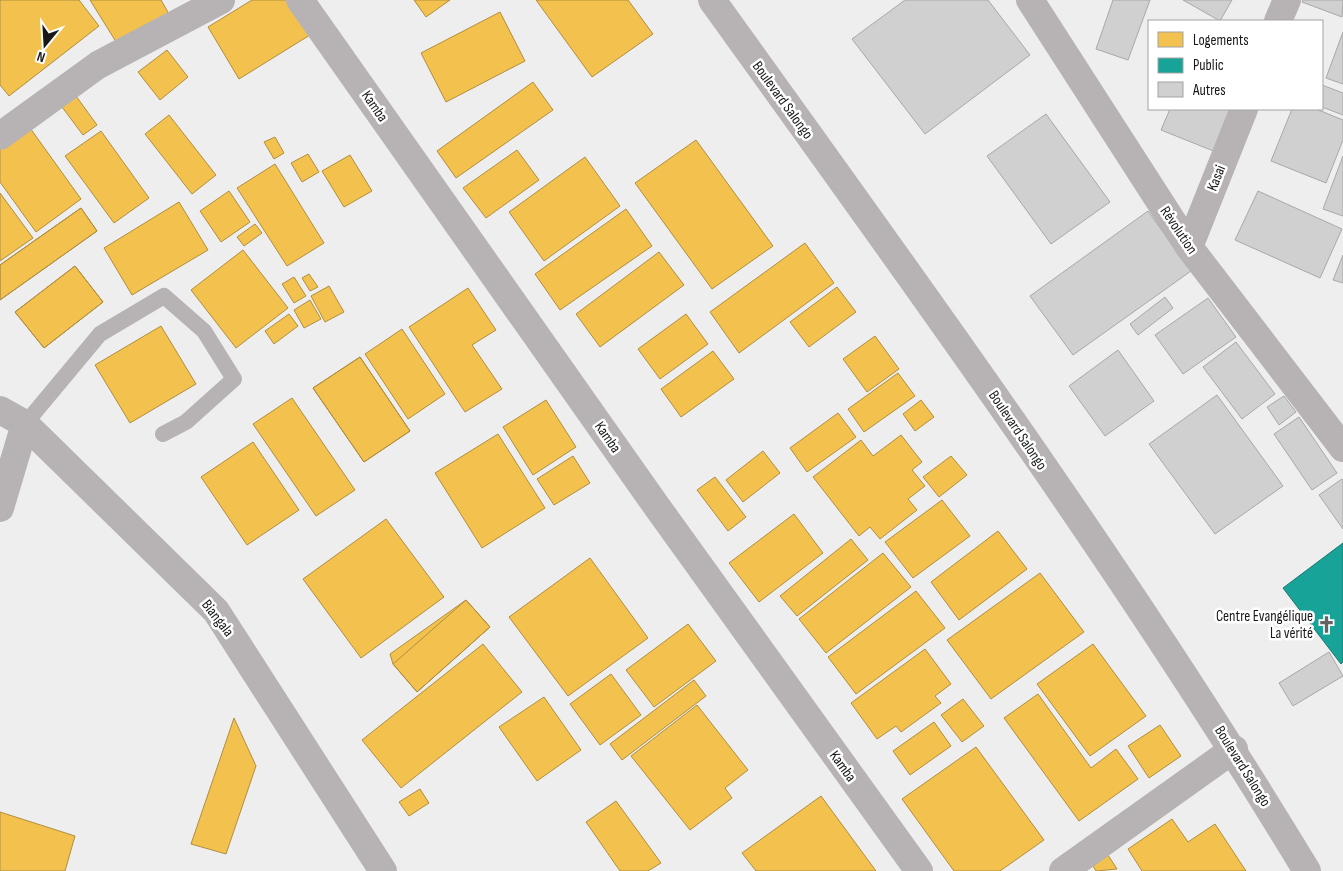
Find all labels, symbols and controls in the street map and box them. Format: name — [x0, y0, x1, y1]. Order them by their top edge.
north arrow — [20, 20, 70, 70]
legend — [1148, 20, 1323, 110]
text: Logements — [1193, 31, 1249, 50]
text: N — [35, 48, 47, 66]
text: Public — [1193, 56, 1224, 75]
street label: Boulevard Salongo — [748, 58, 817, 143]
text: Autres — [1192, 81, 1226, 100]
street label: Kamba — [357, 87, 392, 126]
street label: Kasai — [1203, 162, 1230, 194]
street label: Révolution — [1156, 203, 1201, 258]
street label: Boulevard Salongo — [984, 387, 1051, 474]
street label: Kamba — [590, 418, 625, 457]
street label: Biangala — [197, 596, 238, 641]
place label: Centre Evangélique La vérité — [1216, 607, 1313, 643]
church icon: Centre Evangélique La vérité — [1317, 615, 1337, 635]
street label: Boulevard Salongo — [1210, 722, 1275, 810]
street label: Kamba — [825, 747, 860, 786]

